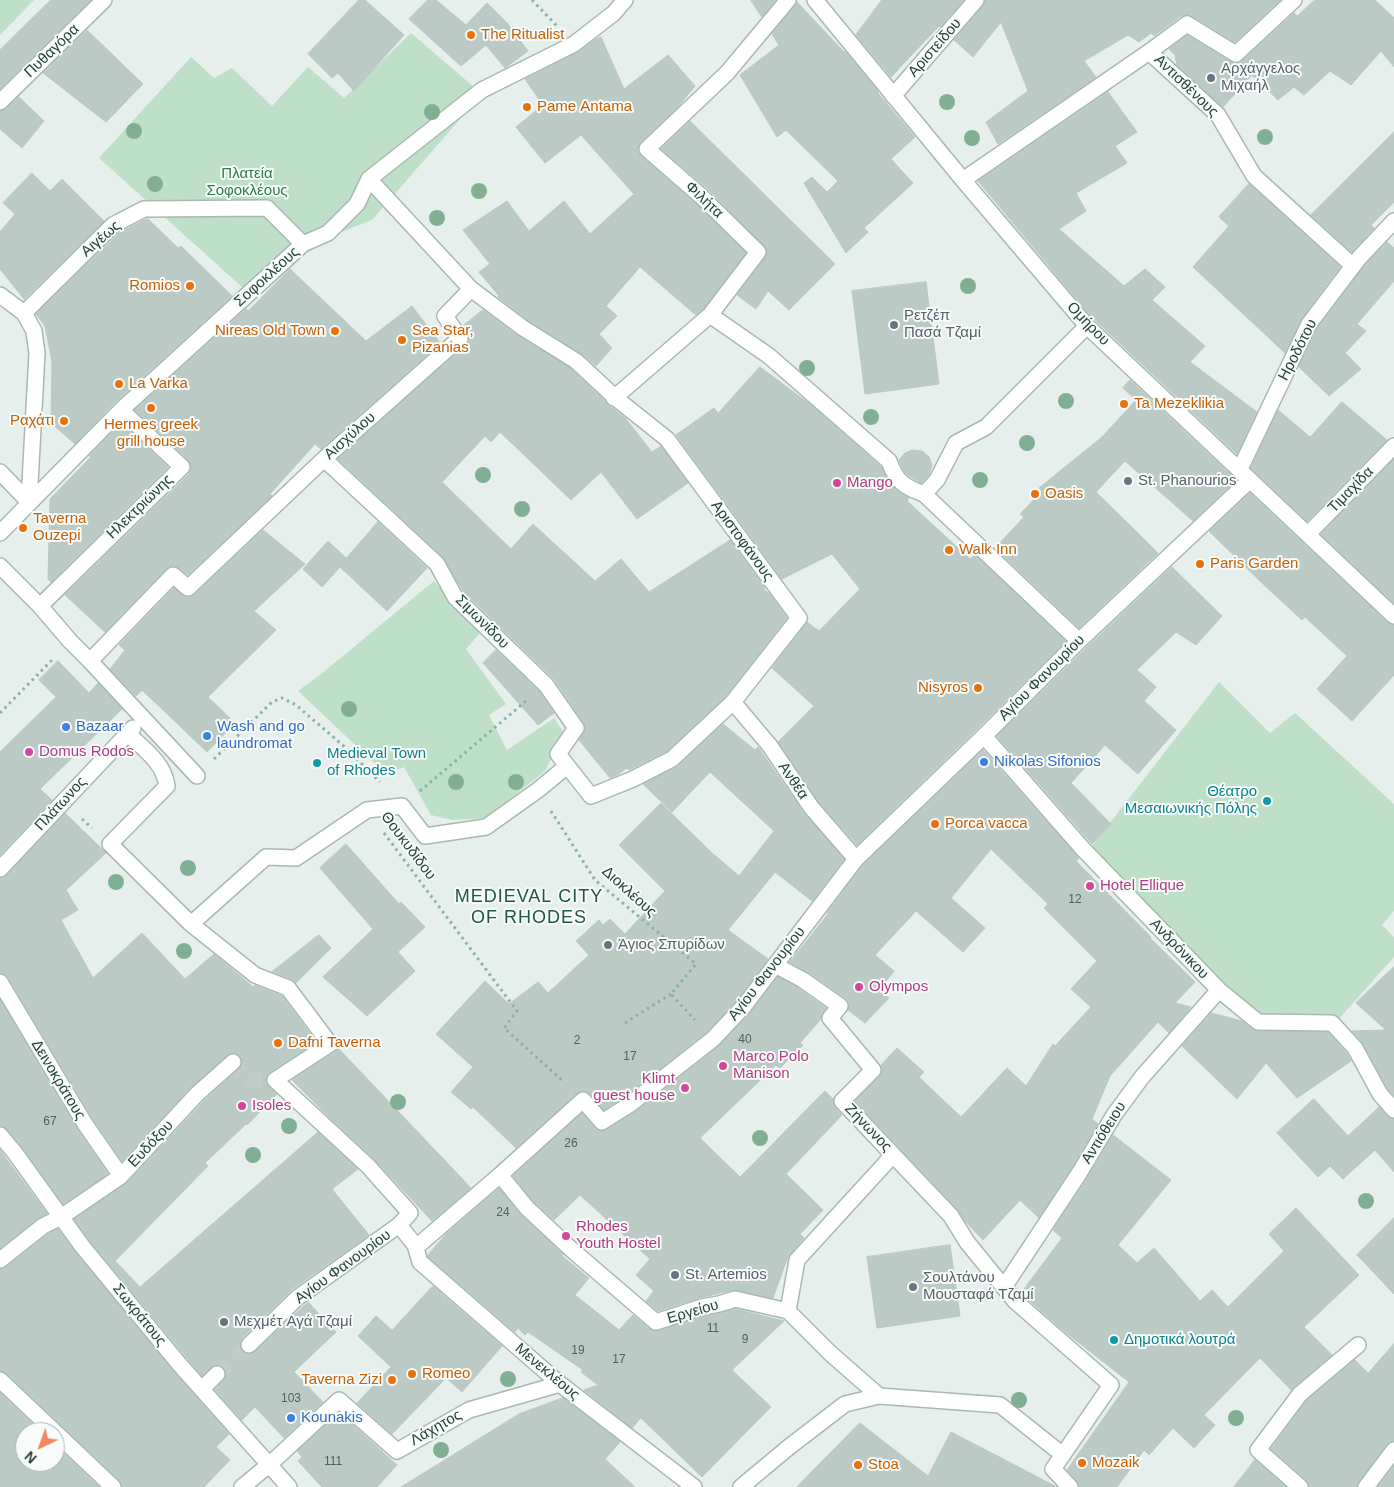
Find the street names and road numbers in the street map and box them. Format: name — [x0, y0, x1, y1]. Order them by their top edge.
street label: Αριστείδου — [905, 15, 965, 81]
street label: Πυθαγόρα — [21, 21, 83, 81]
street label: Αντισθένους — [1150, 51, 1222, 121]
street label: Φιλήτα — [681, 178, 727, 222]
street label: Αιγέως — [78, 217, 124, 261]
street label: Σοφοκλέους — [231, 243, 303, 311]
street label: Ομήρου — [1063, 298, 1113, 350]
street label: Ηροδότου — [1275, 316, 1321, 384]
street label: Αισχύλου — [321, 408, 379, 464]
street label: Τιμαχίδα — [1325, 463, 1377, 517]
street label: Ηλεκτριώνης — [103, 471, 177, 543]
street label: Αριστοφάνους — [707, 497, 777, 585]
street label: Σιμωνίδου — [451, 591, 513, 653]
street label: Αγίου Φανουρίου — [995, 631, 1089, 725]
street label: Ανθέα — [774, 759, 812, 803]
street label: Πλάτωνος — [31, 773, 91, 835]
street label: Θουκυδίδου — [377, 808, 439, 884]
street label: Διοκλέους — [598, 863, 660, 921]
street label: Ανδρόνικου — [1146, 915, 1212, 983]
street label: Αγίου Φανουρίου — [725, 923, 809, 1025]
street label: Δεινοκράτους — [27, 1037, 89, 1123]
street label: Αντιόθειου — [1078, 1099, 1130, 1167]
street label: Ζήνωνος — [841, 1100, 895, 1156]
street label: Ευδόξου — [125, 1117, 177, 1171]
street label: Αγίου Φανουρίου — [291, 1226, 395, 1308]
street label: Σωκράτους — [108, 1280, 170, 1350]
street label: Εργείου — [665, 1296, 721, 1328]
street label: Μενεκλέους — [511, 1340, 583, 1404]
street label: Λάχητος — [407, 1406, 465, 1450]

